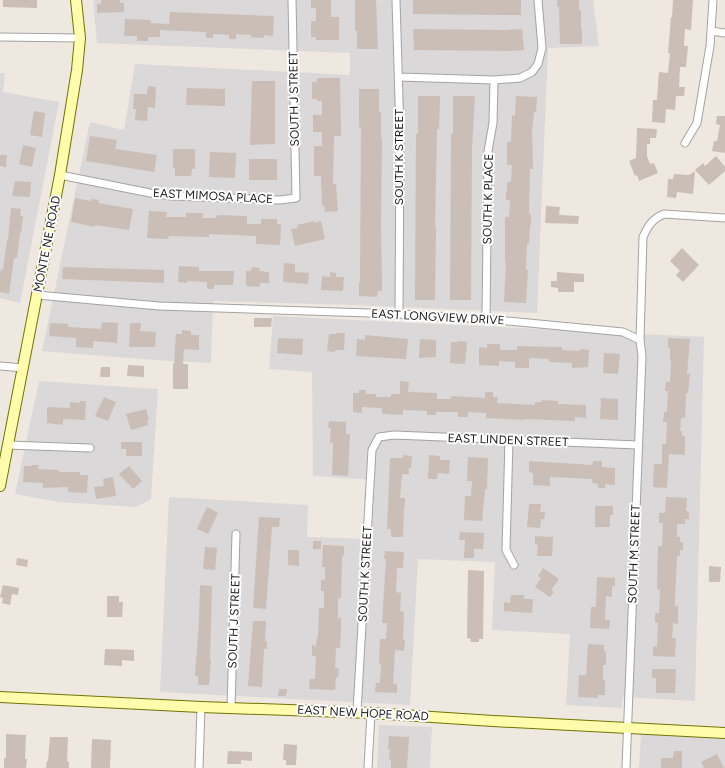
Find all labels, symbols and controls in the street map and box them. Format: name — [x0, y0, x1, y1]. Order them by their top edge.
street label: SOUTH J STREET — [286, 51, 302, 147]
street label: SOUTH K STREET — [392, 108, 406, 205]
street label: SOUTH K PLACE — [480, 154, 496, 244]
street label: EAST MIMOSA PLACE — [153, 186, 273, 206]
street label: MONTE NE ROAD — [31, 195, 63, 293]
street label: EAST LONGVIEW DRIVE — [371, 307, 505, 327]
street label: EAST LINDEN STREET — [447, 431, 569, 449]
street label: SOUTH M STREET — [625, 504, 643, 604]
street label: SOUTH K STREET — [355, 525, 375, 622]
street label: SOUTH J STREET — [225, 573, 243, 669]
street label: EAST NEW HOPE ROAD — [297, 703, 429, 723]

